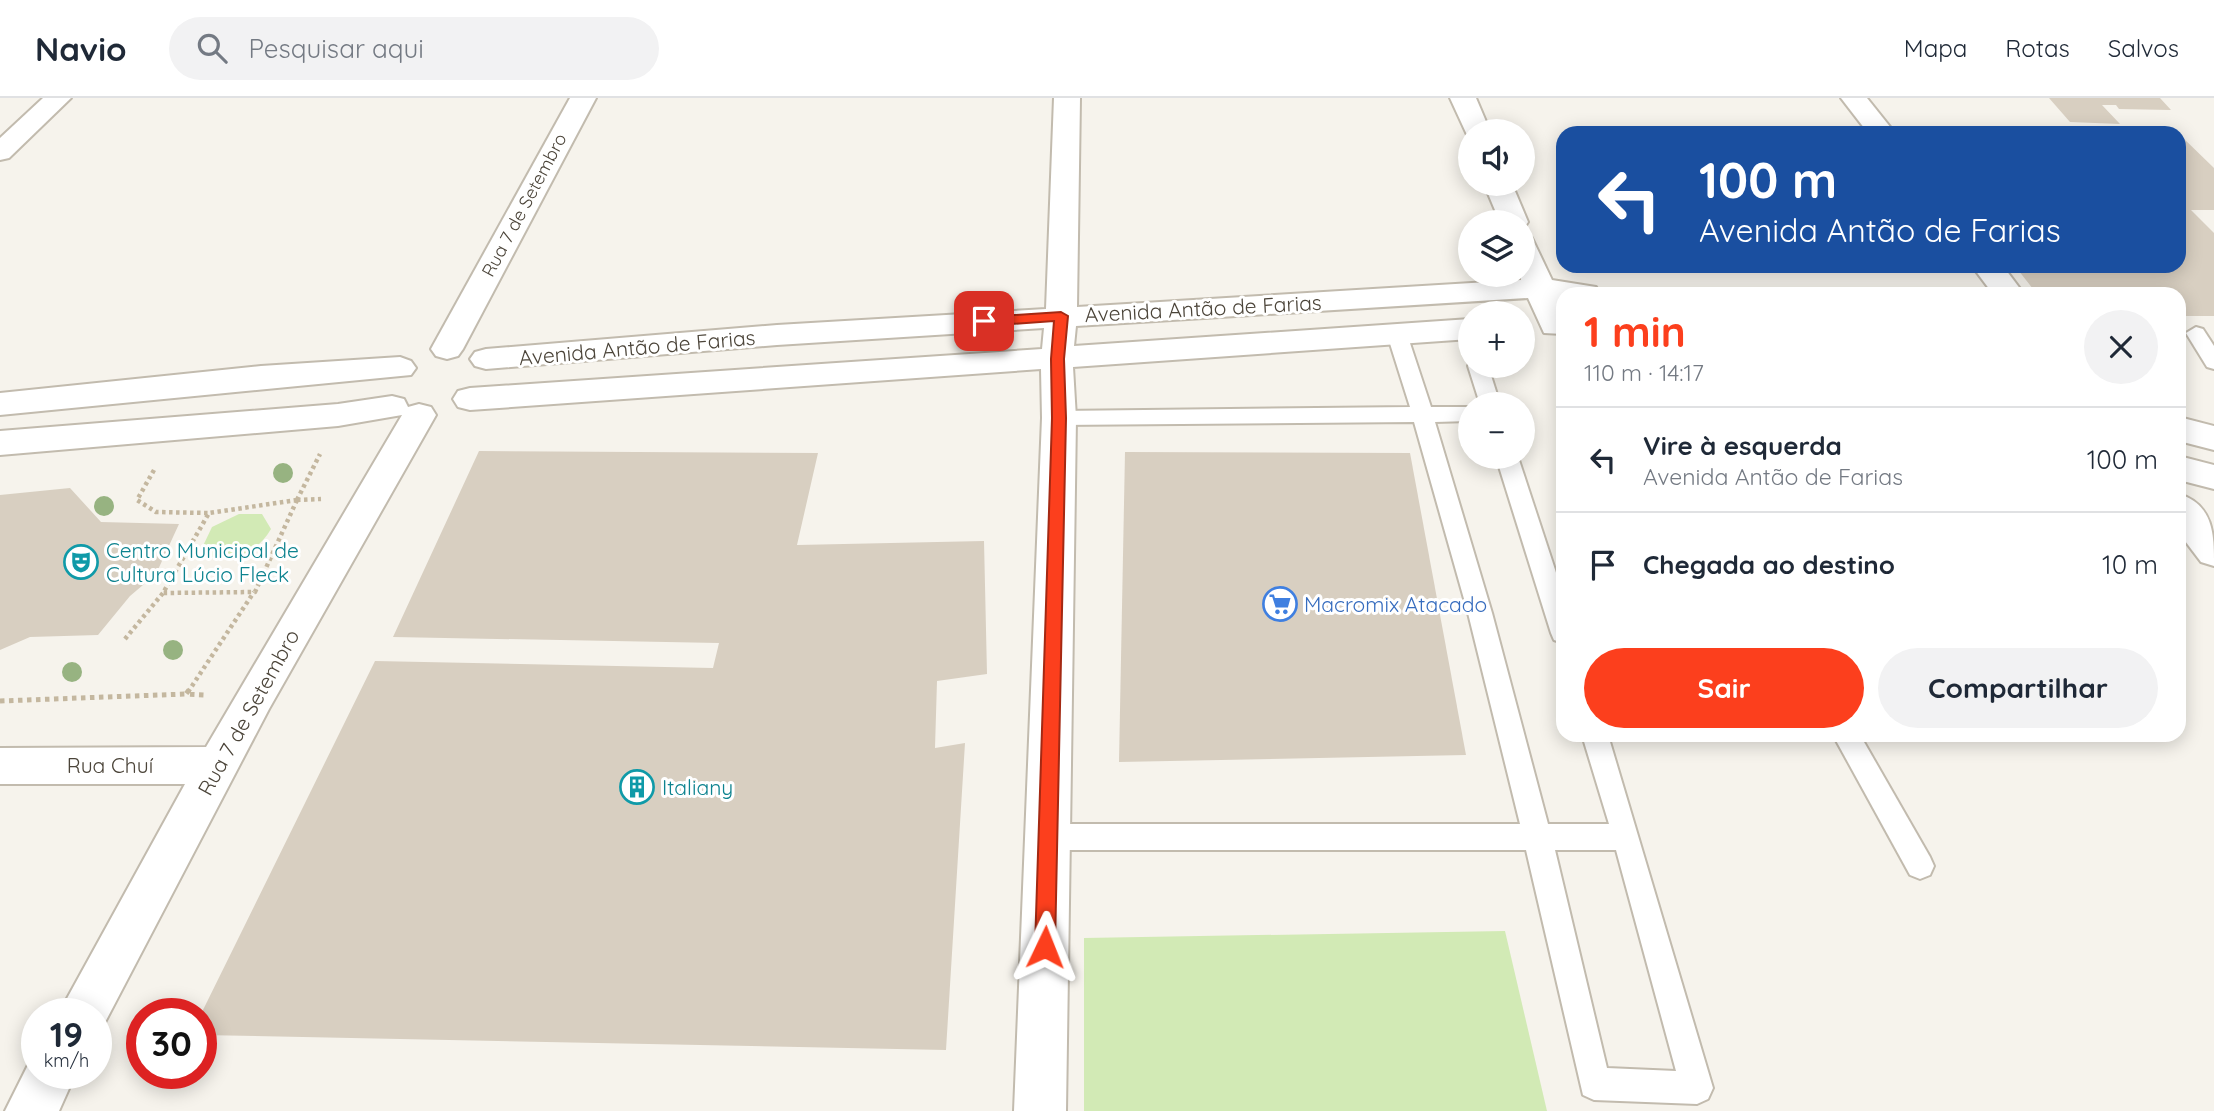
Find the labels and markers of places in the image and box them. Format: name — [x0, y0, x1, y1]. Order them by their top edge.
pin — [954, 291, 1014, 351]
place label: Centro Municipal de Cultura Lúcio Fleck — [106, 537, 299, 587]
theatre icon: Centro Municipal de Cultura Lúcio Fleck — [62, 543, 100, 581]
supermarket icon: Macromix Atacado — [1261, 585, 1299, 623]
place label: Macromix Atacado — [1304, 591, 1487, 617]
building icon: Italiany — [618, 768, 656, 806]
place label: Italiany — [662, 774, 733, 800]

